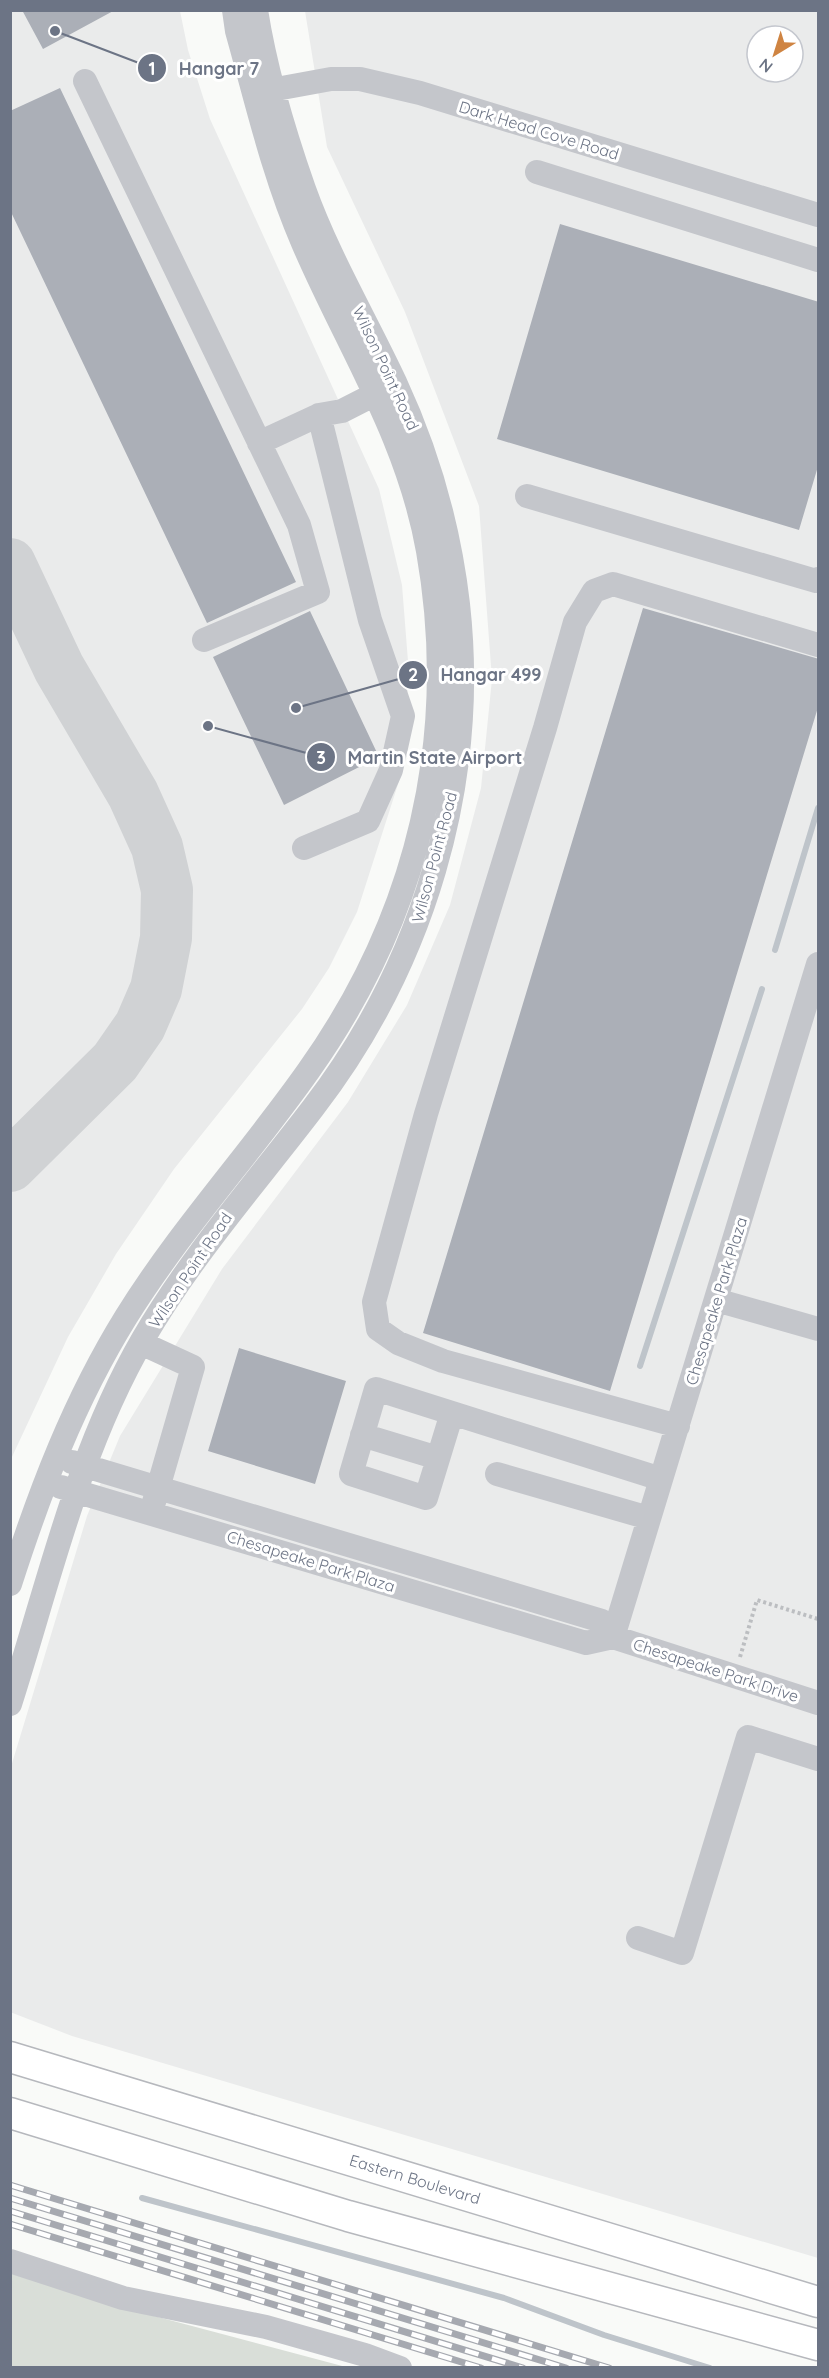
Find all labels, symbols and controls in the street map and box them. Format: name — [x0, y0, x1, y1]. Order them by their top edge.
north arrow — [745, 24, 805, 84]
callout: Hangar 7 — [137, 50, 271, 86]
text: N — [755, 54, 777, 77]
text: 1 — [148, 57, 156, 80]
text: Hangar 7 — [179, 57, 259, 80]
street label: Dark Head Cove Road — [457, 96, 621, 164]
street label: Wilson Point Road — [349, 303, 423, 433]
callout: Hangar 499 — [398, 657, 554, 693]
text: 2 — [408, 663, 418, 686]
text: Hangar 499 — [440, 663, 542, 686]
callout: Martin State Airport — [306, 739, 535, 775]
text: 3 — [316, 746, 326, 769]
text: Martin State Airport — [348, 746, 522, 769]
street label: Wilson Point Road — [407, 789, 461, 925]
street label: Wilson Point Road — [144, 1209, 236, 1331]
street label: Chesapeake Park Plaza — [681, 1215, 751, 1387]
street label: Chesapeake Park Plaza — [225, 1526, 397, 1596]
street label: Chesapeake Park Drive — [631, 1634, 801, 1706]
street label: Eastern Boulevard — [347, 2150, 483, 2208]

